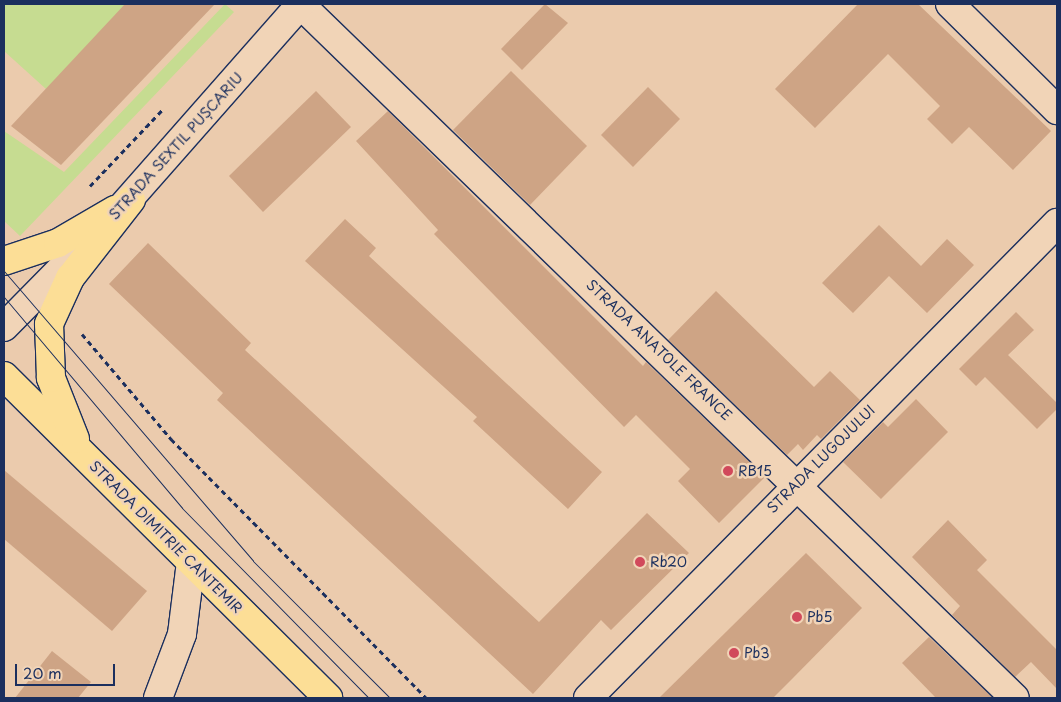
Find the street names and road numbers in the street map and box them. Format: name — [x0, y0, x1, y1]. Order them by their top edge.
street label: STRADA SEXTIL PUȘCARIU — [105, 68, 247, 224]
street label: STRADA ANATOLE FRANCE — [582, 275, 736, 425]
street label: STRADA LUGOJULUI — [763, 401, 879, 517]
street label: STRADA DIMITRIE CANTEMIR — [85, 456, 247, 618]

